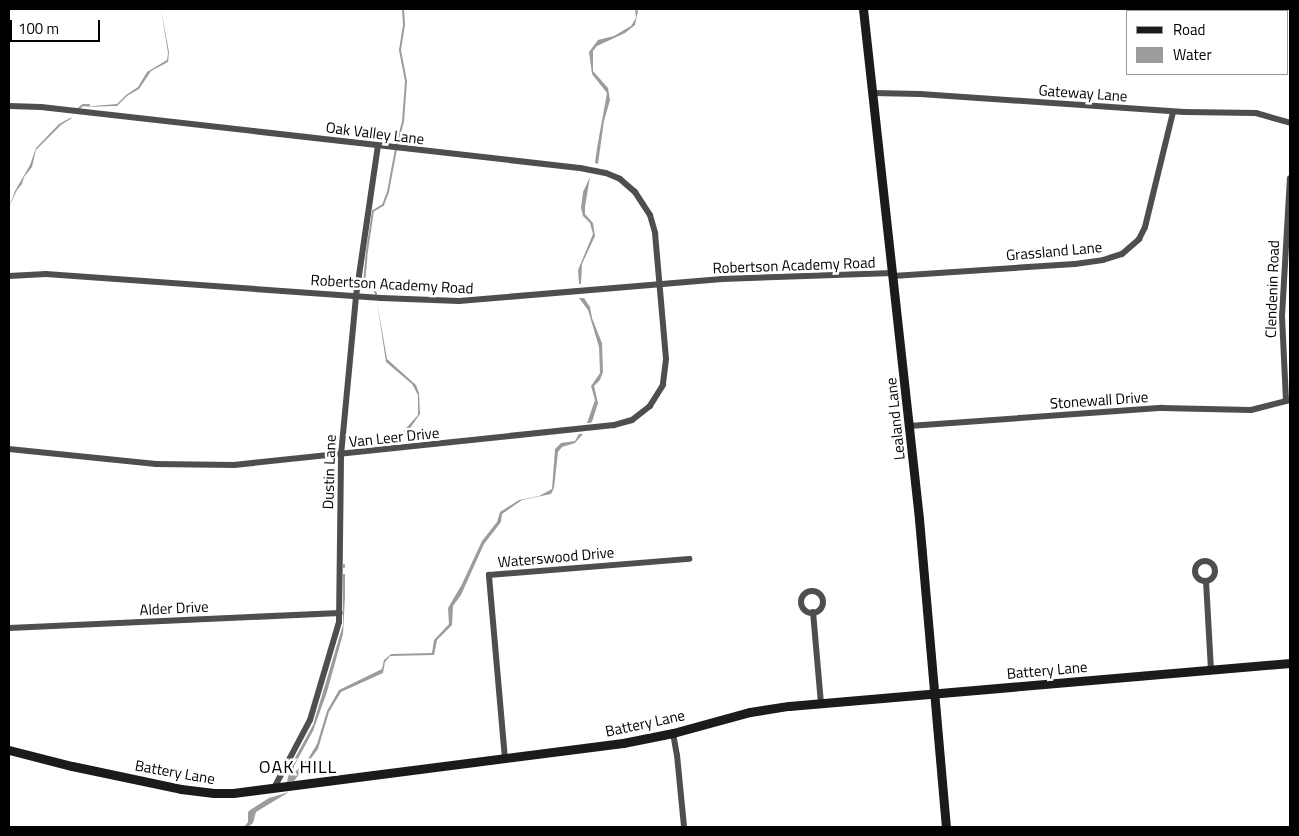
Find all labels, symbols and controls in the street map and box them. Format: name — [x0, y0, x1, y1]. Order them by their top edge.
scale bar — [12, 10, 102, 42]
legend — [1126, 10, 1289, 75]
text: 100 m — [18, 17, 59, 40]
text: Road — [1173, 18, 1205, 41]
text: Water — [1173, 43, 1212, 66]
street label: Gateway Lane — [1038, 81, 1128, 105]
street label: Oak Valley Lane — [325, 118, 425, 148]
street label: Grassland Lane — [1005, 238, 1103, 264]
street label: Clendenin Road — [1261, 240, 1283, 338]
street label: Robertson Academy Road — [712, 253, 876, 277]
street label: Robertson Academy Road — [310, 271, 474, 297]
street label: Lealand Lane — [882, 377, 908, 461]
street label: Stonewall Drive — [1049, 388, 1149, 412]
street label: Van Leer Drive — [348, 423, 440, 451]
street label: Dustin Lane — [319, 434, 339, 510]
street label: Waterswood Drive — [497, 543, 615, 571]
street label: Alder Drive — [139, 597, 209, 619]
street label: Battery Lane — [1006, 658, 1088, 682]
street label: Battery Lane — [604, 706, 686, 740]
street label: Battery Lane — [134, 756, 216, 788]
district label: OAK HILL — [258, 756, 338, 778]

